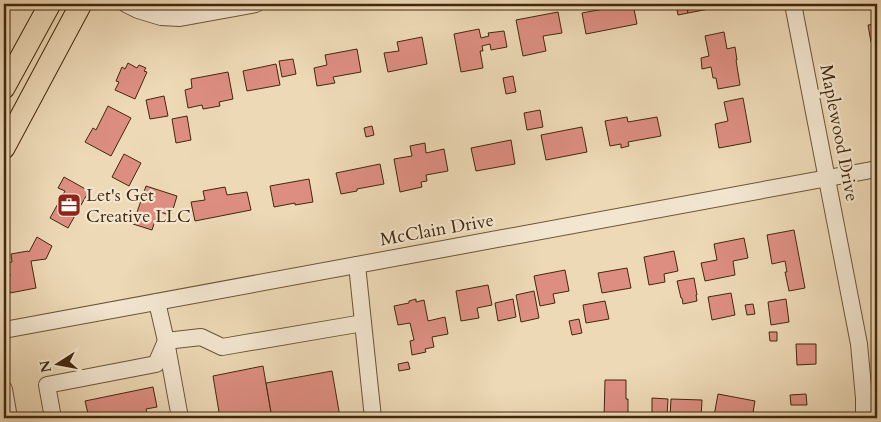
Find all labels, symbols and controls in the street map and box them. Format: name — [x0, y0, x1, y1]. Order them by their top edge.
street label: Maplewood Drive — [813, 62, 865, 204]
place label: Let's Get Creative LLC — [86, 183, 191, 229]
office icon: Let's Get Creative LLC — [56, 192, 82, 218]
street label: McClain Drive — [378, 208, 496, 252]
north arrow — [32, 340, 82, 390]
text: N — [35, 359, 56, 374]

